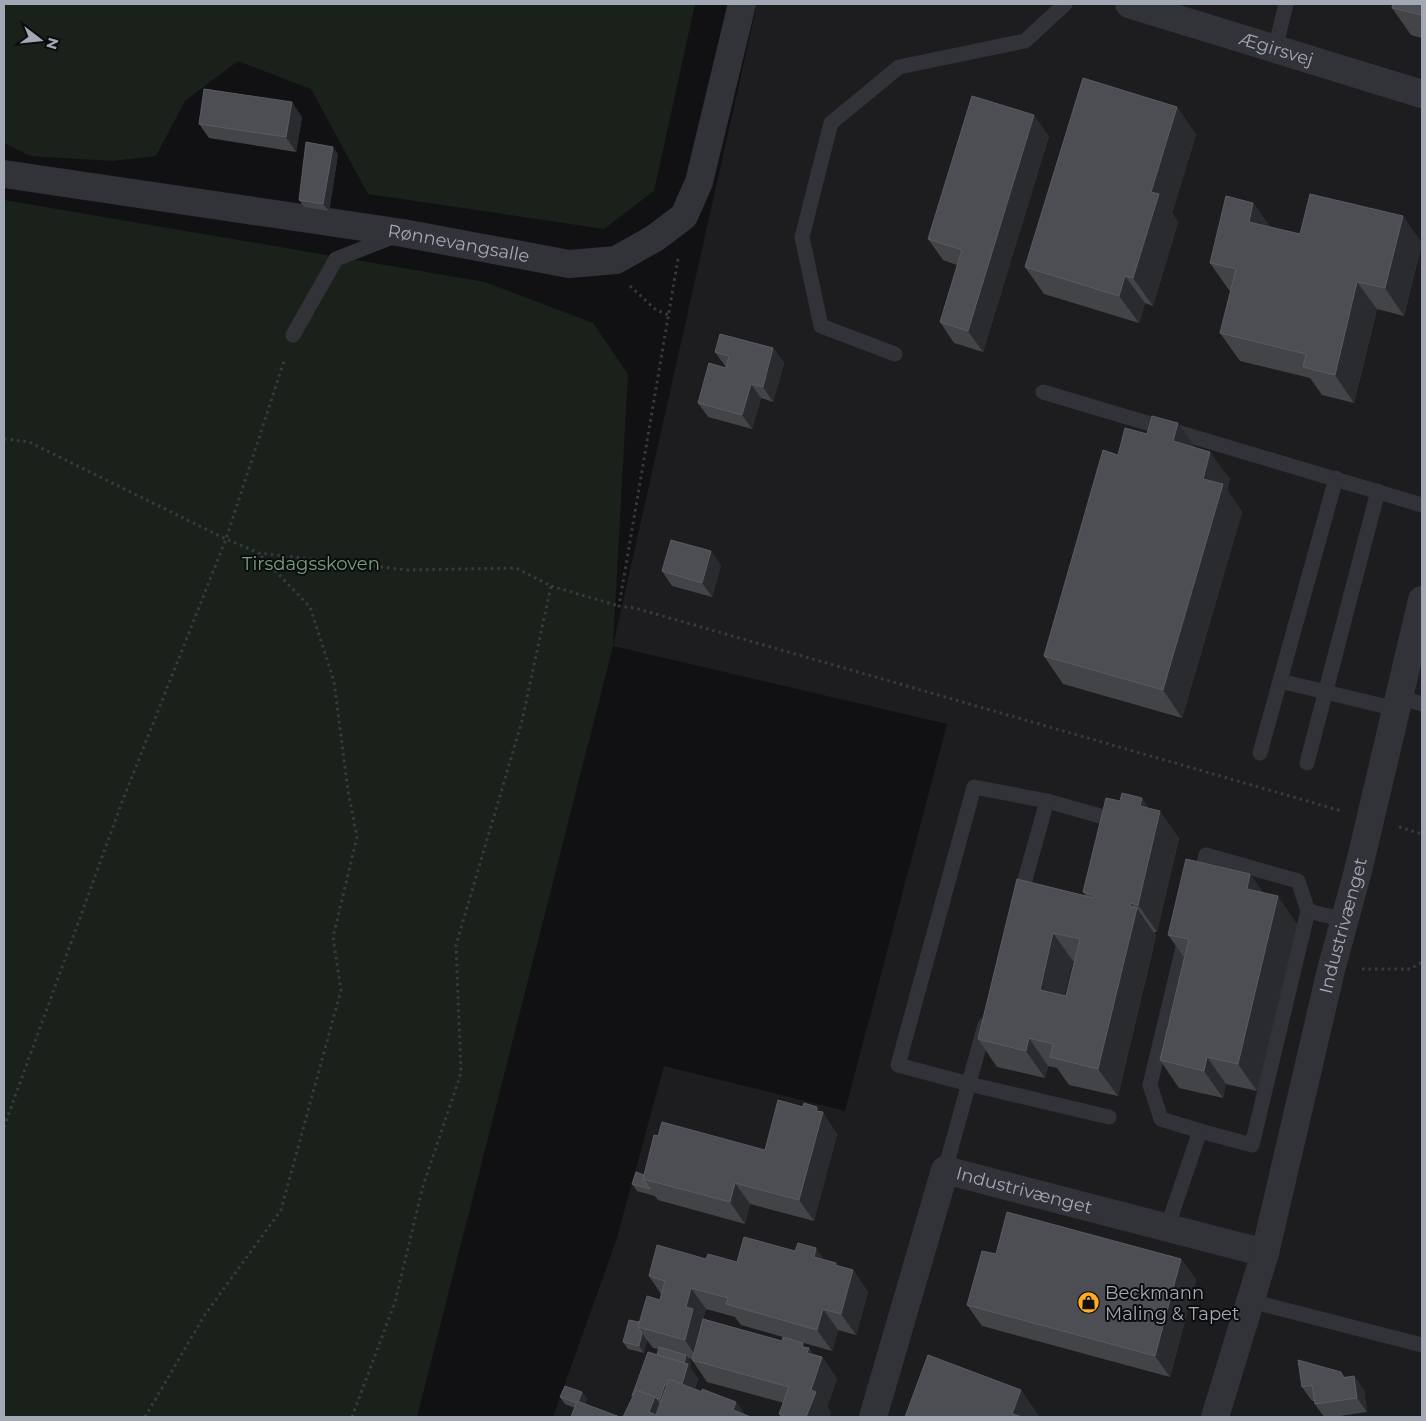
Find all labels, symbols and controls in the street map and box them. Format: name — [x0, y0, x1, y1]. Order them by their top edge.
north arrow — [15, 15, 65, 65]
street label: Ægirsvej — [1236, 27, 1316, 71]
text: N — [42, 36, 63, 52]
street label: Rønnevangsalle — [386, 220, 532, 267]
park label: Tirsdagsskoven — [242, 553, 380, 575]
street label: Industrivænget — [1315, 856, 1372, 996]
street label: Industrivænget — [954, 1162, 1095, 1219]
place label: Beckmann Maling & Tapet — [1105, 1282, 1239, 1325]
shop icon: Beckmann Maling & Tapet — [1077, 1291, 1101, 1315]

